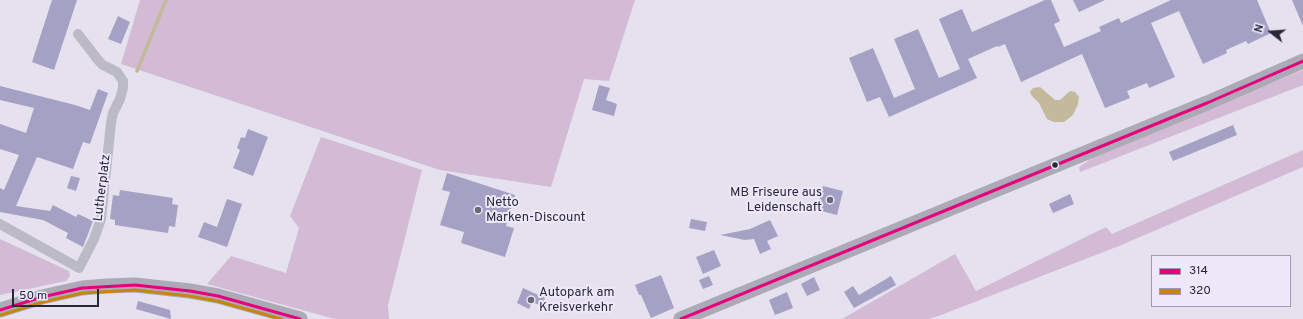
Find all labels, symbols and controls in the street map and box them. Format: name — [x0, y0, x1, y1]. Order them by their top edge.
north arrow — [1251, 12, 1291, 52]
text: N — [1252, 23, 1267, 34]
street label: Lutherplatz — [91, 153, 115, 223]
unlabelled marker — [1050, 160, 1060, 170]
place label: MB Friseure aus Leidenschaft — [730, 185, 822, 216]
place label: Netto Marken-Discount — [486, 195, 586, 226]
marker: MB Friseure aus Leidenschaft — [825, 195, 835, 205]
marker: Netto Marken-Discount — [473, 205, 483, 215]
legend — [1151, 255, 1291, 307]
text: 314 — [1189, 263, 1208, 279]
scale bar — [14, 281, 101, 307]
text: 320 — [1189, 283, 1211, 299]
place label: Autopark am Kreisverkehr — [539, 285, 615, 316]
text: 50 m — [19, 288, 47, 304]
marker: Autopark am Kreisverkehr — [526, 295, 536, 305]

